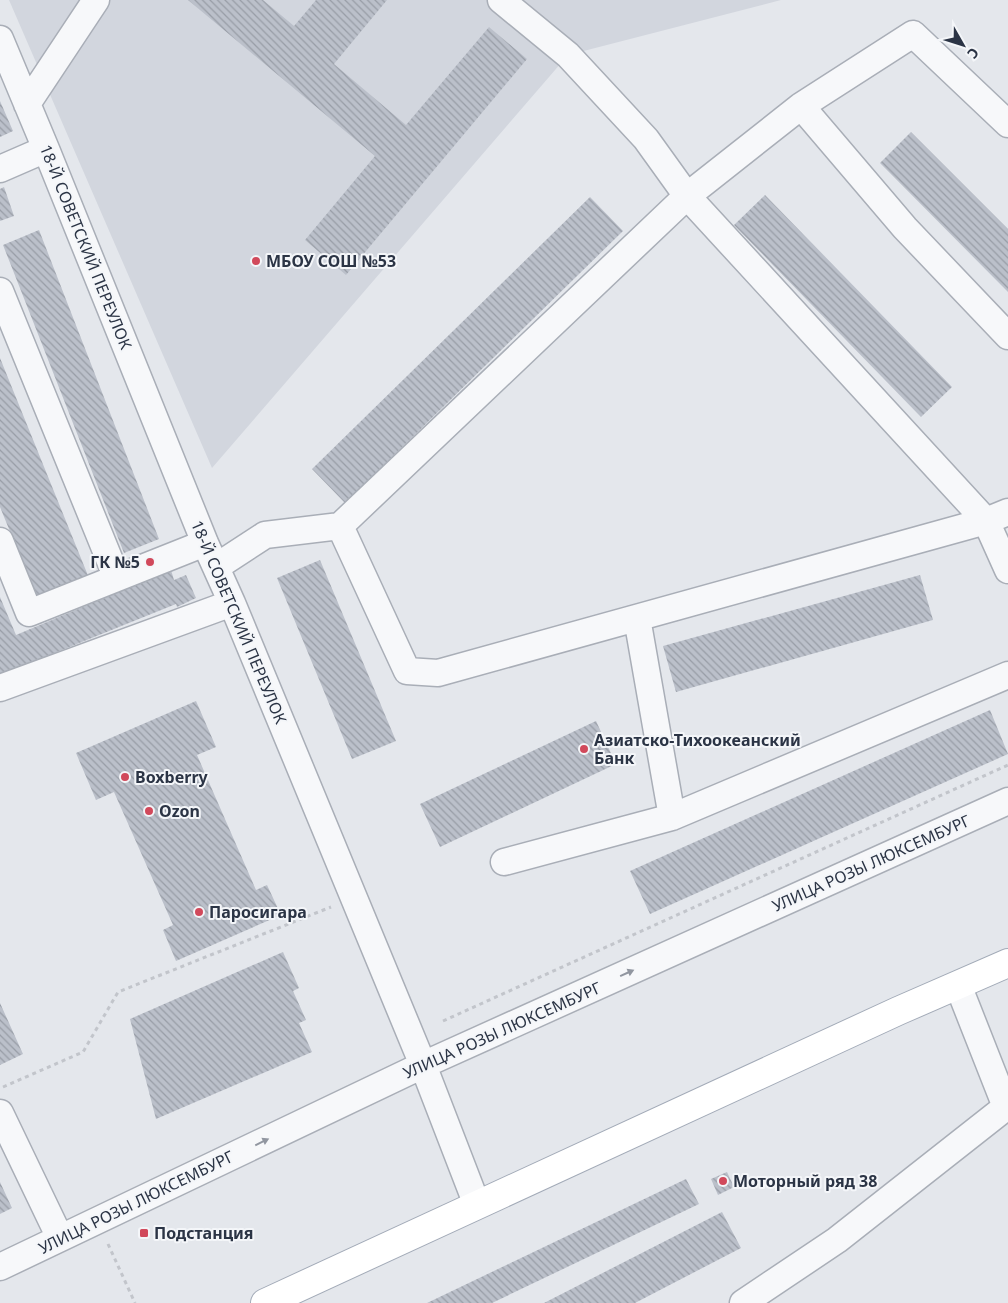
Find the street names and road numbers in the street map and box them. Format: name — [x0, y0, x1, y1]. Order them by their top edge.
street label: 18-Й СОВЕТСКИЙ ПЕРЕУЛОК — [35, 141, 137, 353]
street label: 18-Й СОВЕТСКИЙ ПЕРЕУЛОК — [186, 517, 292, 727]
street label: УЛИЦА РОЗЫ ЛЮКСЕМБУРГ — [769, 809, 973, 917]
street label: УЛИЦА РОЗЫ ЛЮКСЕМБУРГ — [400, 976, 604, 1084]
street label: УЛИЦА РОЗЫ ЛЮКСЕМБУРГ — [35, 1145, 237, 1259]

